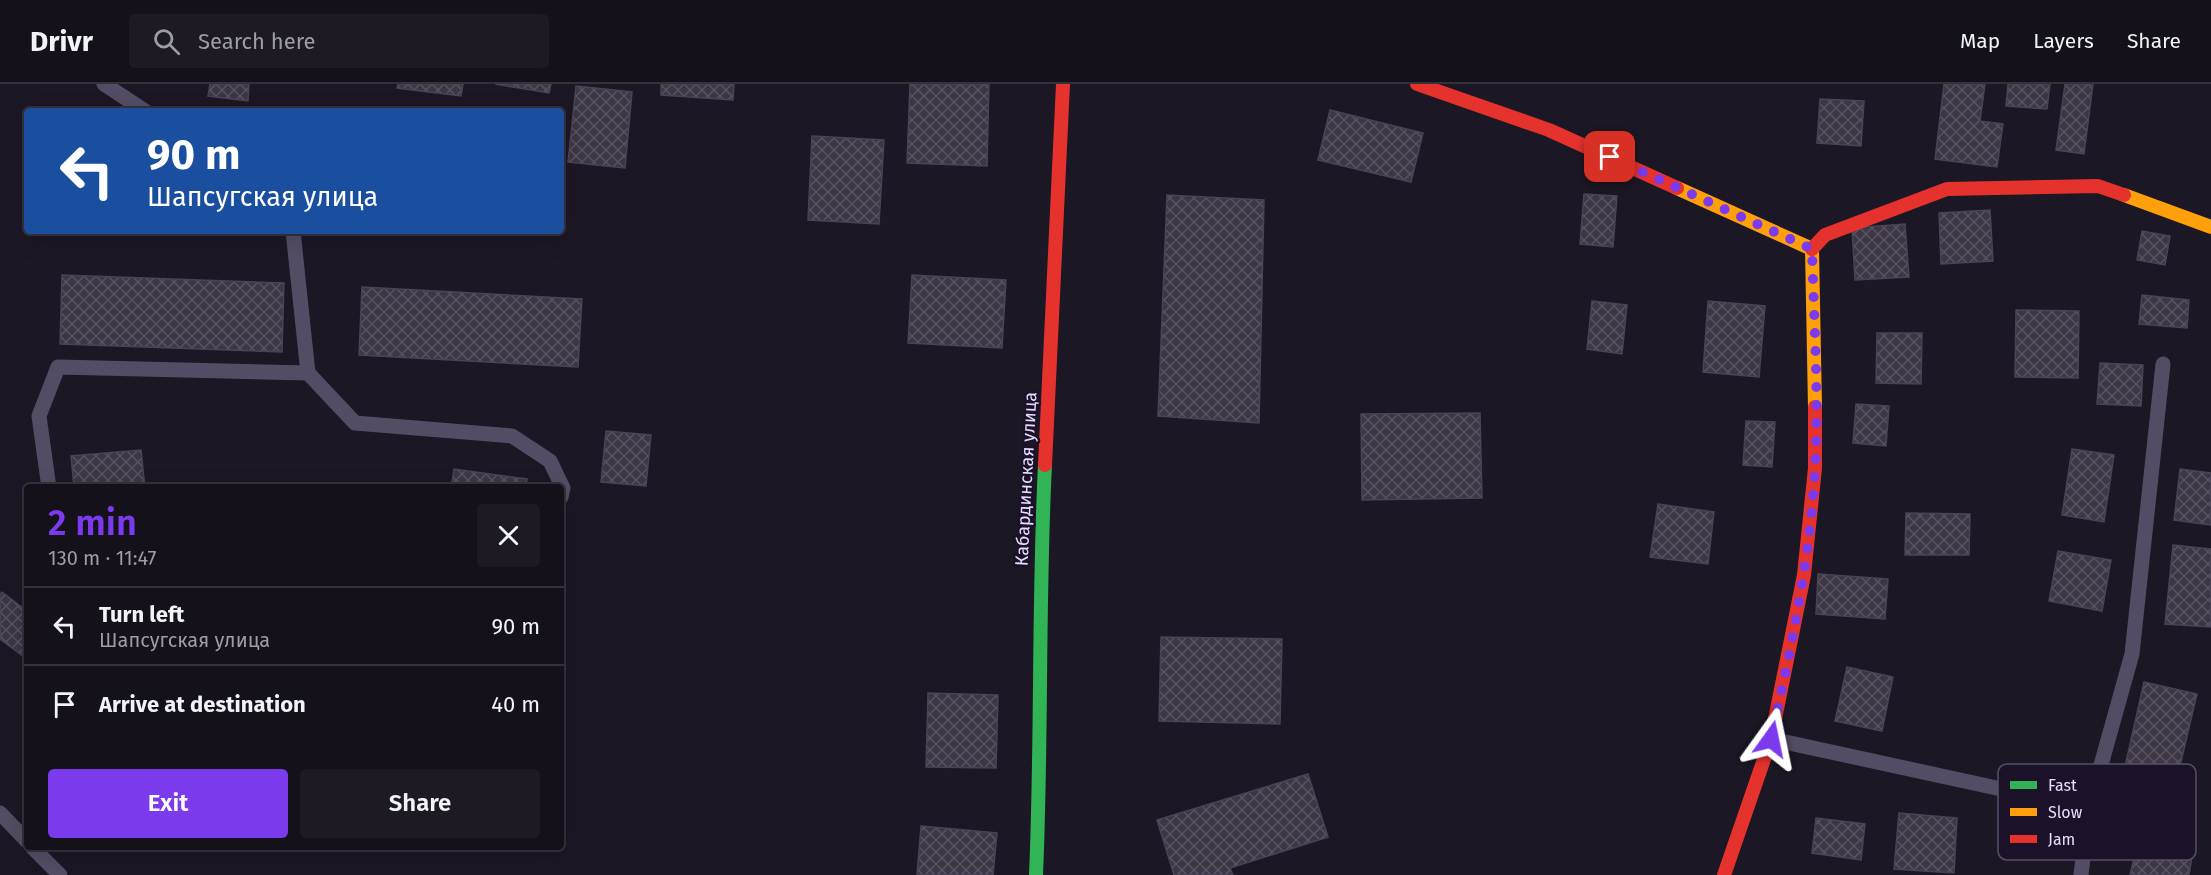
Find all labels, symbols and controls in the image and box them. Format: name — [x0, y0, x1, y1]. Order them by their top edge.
search box — [129, 14, 549, 68]
text: Drivr — [30, 25, 93, 58]
icon: search — [150, 25, 183, 58]
text: Search here — [198, 28, 315, 55]
text: Map — [1960, 28, 2000, 54]
text: Layers — [2033, 28, 2094, 54]
text: Share — [2127, 28, 2181, 54]
text: 90 m — [147, 130, 241, 180]
pin — [1584, 131, 1635, 182]
icon: left — [48, 132, 126, 210]
icon: arrive — [1593, 140, 1626, 173]
text: Шапсугская улица — [147, 181, 378, 213]
street label: Кабардинская улица — [1010, 391, 1042, 567]
text: 2 min — [48, 501, 137, 545]
button: close — [477, 504, 540, 567]
text: 130 m · 11:47 — [48, 546, 156, 570]
text: Turn left — [99, 601, 184, 628]
icon: left — [48, 610, 81, 643]
text: 90 m — [491, 613, 540, 640]
text: Шапсугская улица — [99, 628, 270, 652]
icon: arrive — [48, 688, 81, 721]
text: Arrive at destination — [99, 691, 306, 718]
text: 40 m — [491, 691, 540, 718]
position arrow — [1739, 707, 1803, 771]
legend — [1998, 764, 2196, 860]
button: Exit — [48, 769, 288, 838]
button: Share — [300, 769, 540, 838]
text: Fast — [2048, 776, 2077, 795]
text: Slow — [2048, 803, 2083, 822]
text: Jam — [2048, 830, 2075, 849]

